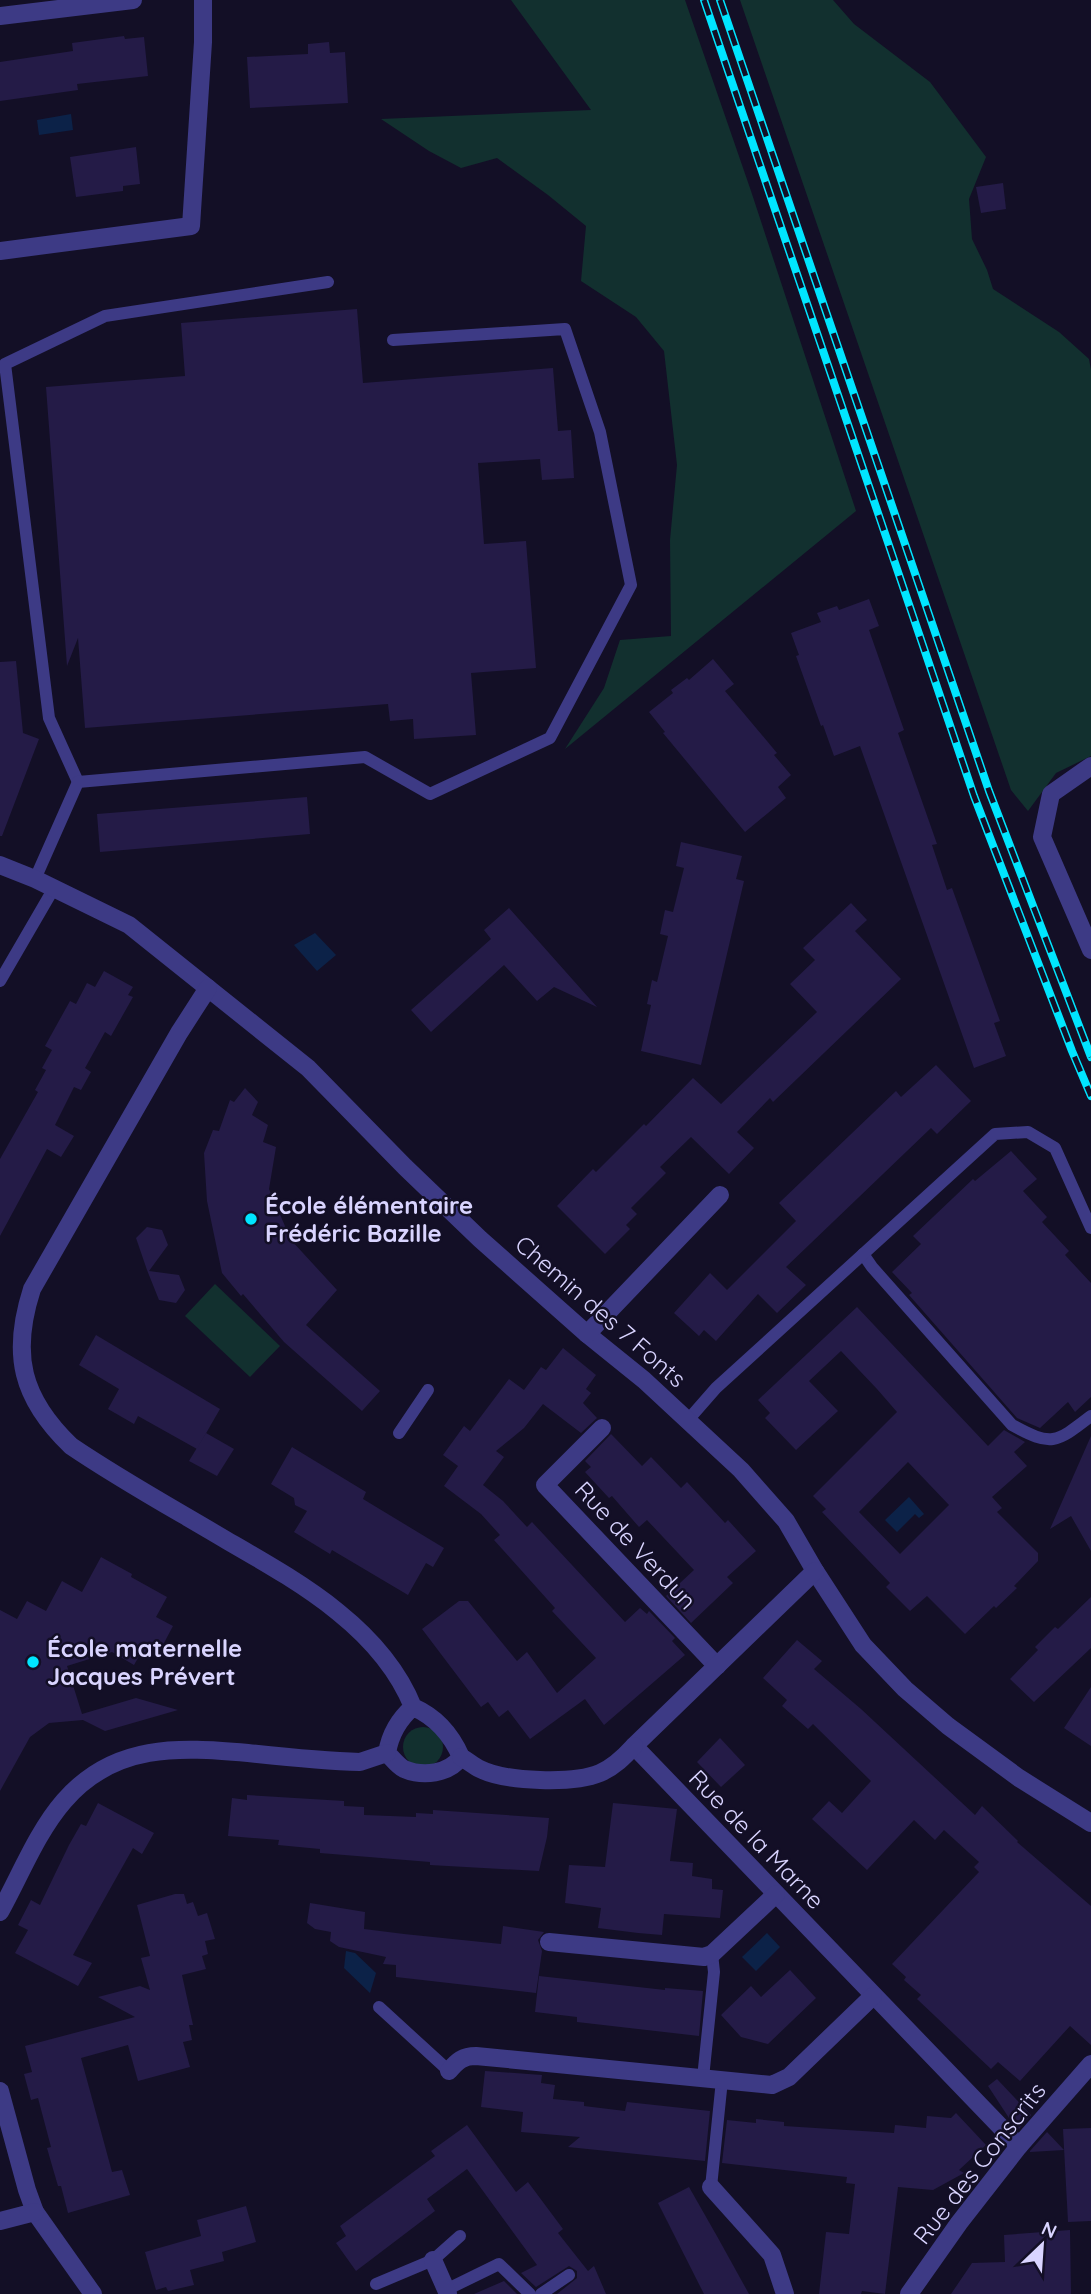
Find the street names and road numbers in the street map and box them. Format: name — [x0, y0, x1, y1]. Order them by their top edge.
street label: Chemin des 7 Fonts — [509, 1229, 693, 1393]
street label: Rue de Verdun — [569, 1475, 703, 1615]
street label: Rue de la Marne — [683, 1763, 831, 1915]
street label: Rue des Conscrits — [906, 2076, 1052, 2250]

